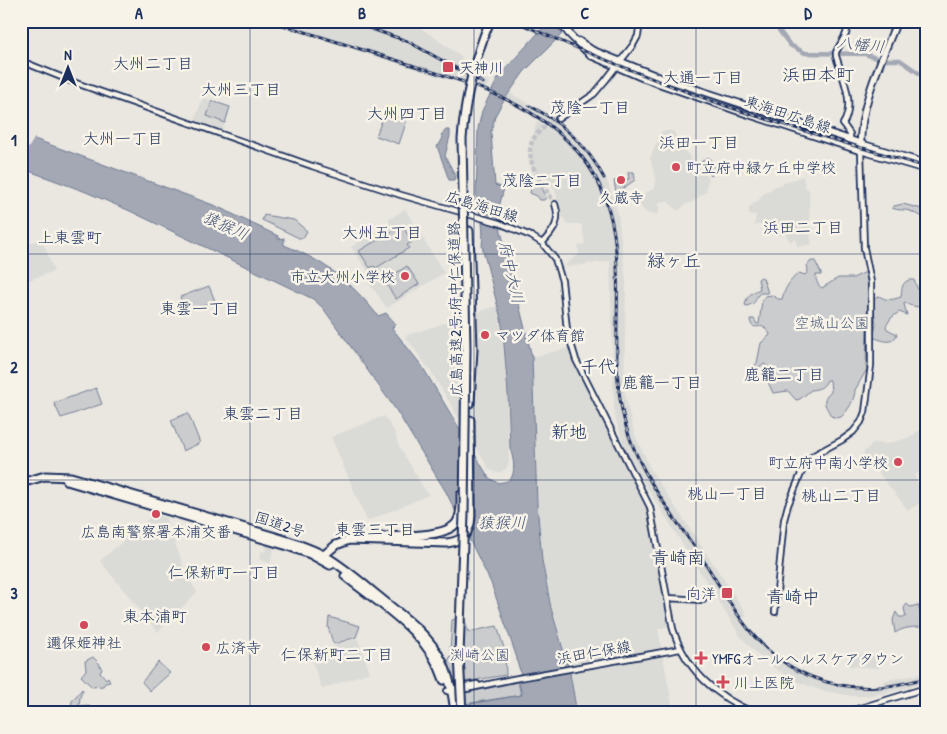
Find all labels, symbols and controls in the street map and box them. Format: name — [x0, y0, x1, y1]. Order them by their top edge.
text: A — [135, 2, 143, 24]
text: B — [358, 2, 366, 24]
text: C — [581, 2, 590, 24]
text: D — [804, 2, 812, 24]
water label: 八幡川 — [836, 31, 886, 57]
north arrow — [42, 42, 92, 92]
text: N — [64, 45, 72, 64]
district label: 大州二丁目 — [113, 52, 193, 74]
place label: 天神川 — [459, 57, 504, 78]
marker: 天神川 — [441, 60, 455, 74]
district label: 浜田本町 — [782, 62, 854, 87]
district label: 大通一丁目 — [663, 66, 743, 88]
district label: 大州三丁目 — [201, 78, 281, 100]
street label: 東海田広島線 — [742, 90, 834, 138]
district label: 茂陰一丁目 — [550, 96, 630, 118]
district label: 大州四丁目 — [367, 102, 447, 124]
district label: 大州一丁目 — [83, 127, 163, 149]
text: 1 — [11, 129, 17, 151]
district label: 浜田一丁目 — [659, 131, 739, 153]
place label: 町立府中緑ケ丘中学校 — [686, 157, 836, 178]
marker: 町立府中緑ケ丘中学校 — [670, 161, 682, 173]
district label: 茂陰二丁目 — [502, 169, 582, 191]
marker: 久蔵寺 — [615, 174, 627, 186]
street label: 広島海田線 — [443, 185, 521, 227]
place label: 久蔵寺 — [598, 187, 644, 208]
water label: 猿猴川 — [200, 205, 252, 245]
district label: 浜田二丁目 — [763, 216, 843, 238]
district label: 大州五丁目 — [342, 221, 422, 243]
street label: 広島高速2号;府中仁保道路 — [443, 221, 467, 397]
district label: 上東雲町 — [38, 226, 102, 248]
water label: 府中大川 — [494, 238, 530, 306]
district label: 緑ヶ丘 — [647, 248, 701, 273]
place label: 市立大州小学校 — [290, 266, 395, 287]
marker: 市立大州小学校 — [399, 270, 411, 282]
district label: 東雲一丁目 — [160, 297, 240, 319]
park label: 空城山公園 — [794, 312, 870, 333]
place label: マツダ体育館 — [495, 325, 585, 346]
marker: マツダ体育館 — [479, 329, 491, 341]
district label: 千代 — [580, 354, 616, 379]
text: 2 — [10, 356, 18, 378]
district label: 鹿籠二丁目 — [744, 363, 824, 385]
district label: 鹿籠一丁目 — [622, 371, 702, 393]
district label: 東雲二丁目 — [223, 402, 303, 424]
district label: 新地 — [551, 419, 587, 444]
place label: 町立府中南小学校 — [768, 452, 888, 473]
marker: 町立府中南小学校 — [892, 456, 904, 468]
district label: 桃山一丁目 — [687, 482, 767, 504]
district label: 桃山二丁目 — [801, 484, 881, 506]
street label: 国道2号 — [252, 506, 308, 542]
marker: 広島南警察署本浦交番 — [150, 508, 162, 520]
water label: 猿猴川 — [478, 511, 526, 533]
district label: 東雲三丁目 — [335, 518, 415, 540]
place label: 広島南警察署本浦交番 — [81, 521, 231, 542]
district label: 青崎南 — [651, 545, 705, 570]
district label: 仁保新町一丁目 — [168, 561, 280, 583]
text: 3 — [10, 582, 18, 604]
place label: 向洋 — [686, 583, 716, 604]
district label: 青崎中 — [766, 584, 820, 609]
marker: 向洋 — [720, 586, 734, 600]
district label: 東本浦町 — [123, 605, 187, 627]
marker: 邇保姫神社 — [78, 619, 90, 631]
place label: 邇保姫神社 — [46, 632, 122, 653]
street label: 浜田仁保線 — [555, 635, 633, 669]
place label: 広済寺 — [216, 637, 261, 658]
marker: 広済寺 — [200, 641, 212, 653]
district label: 仁保新町二丁目 — [281, 643, 393, 665]
park label: 渕崎公園 — [450, 644, 510, 665]
place label: YMFGオールヘルスケアタウン — [712, 648, 904, 669]
marker: YMFGオールヘルスケアタウン — [694, 651, 708, 665]
place label: 川上医院 — [734, 672, 794, 693]
marker: 川上医院 — [716, 675, 730, 689]

